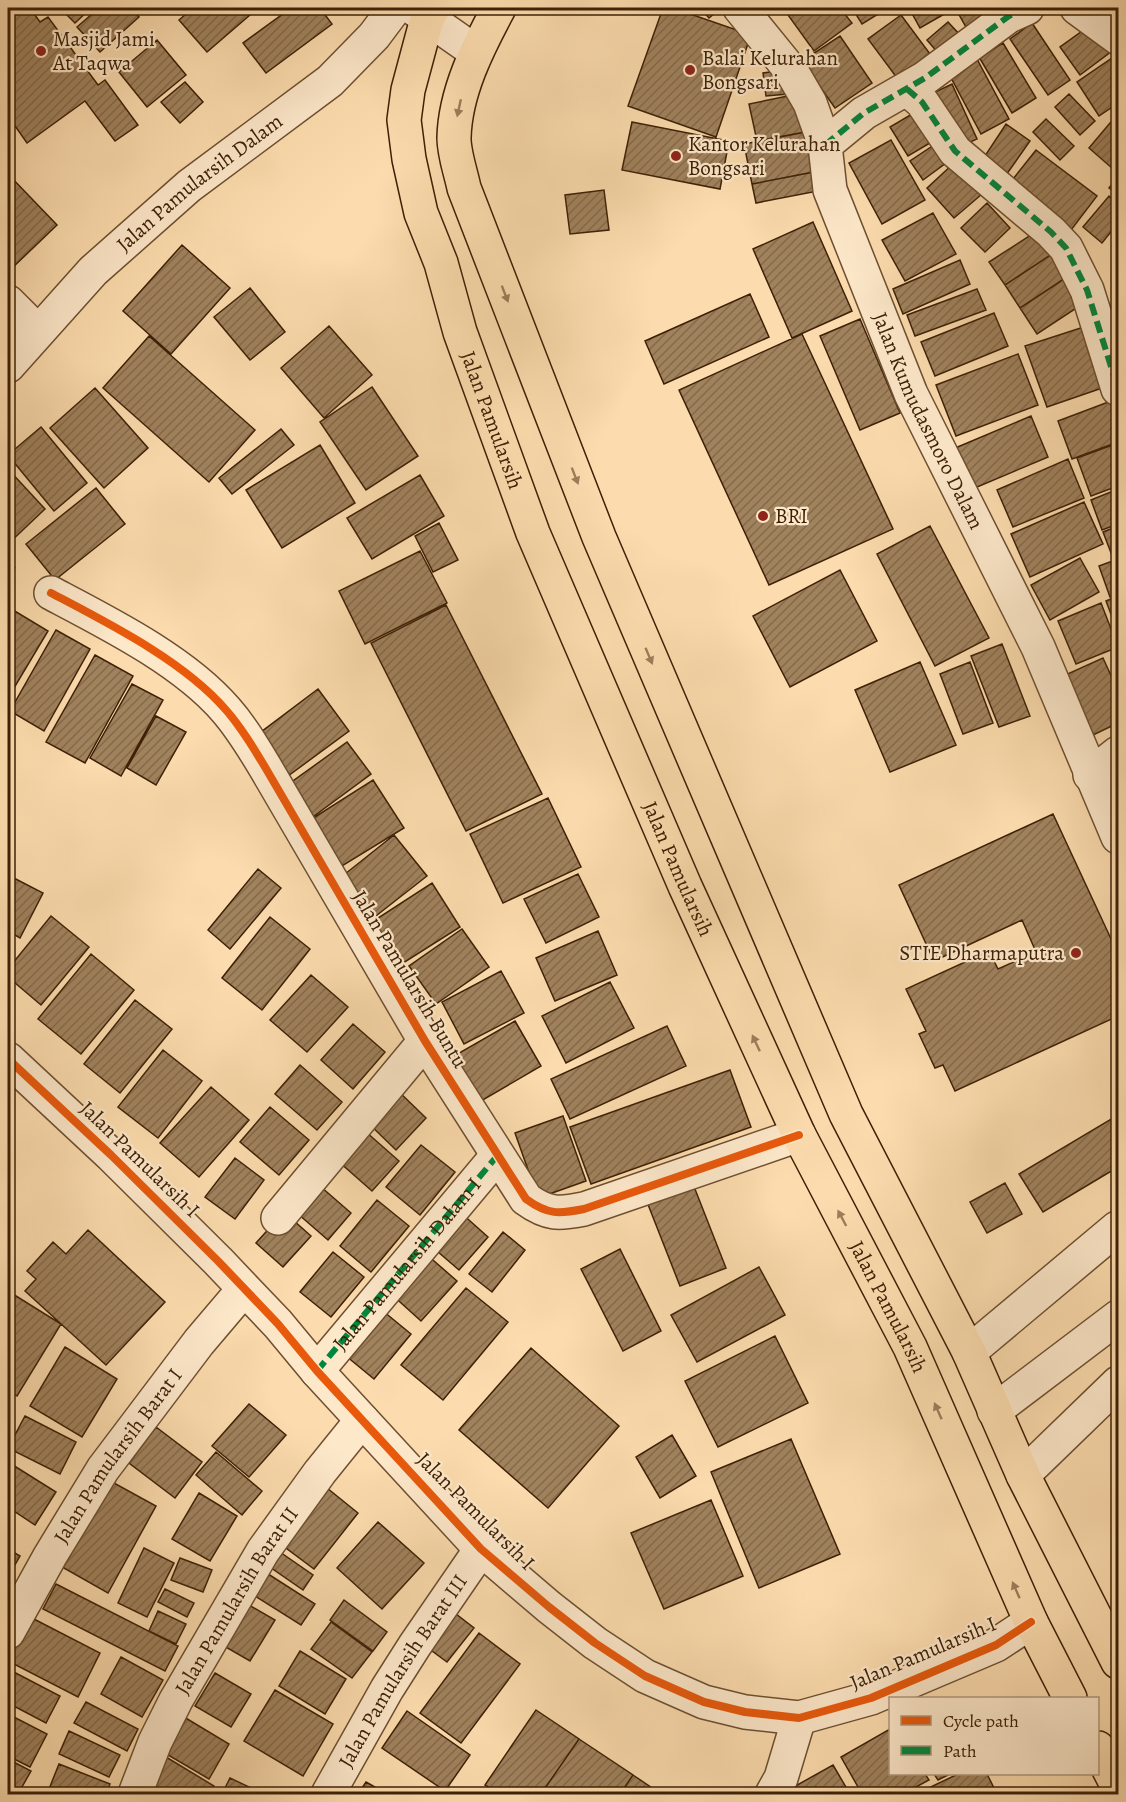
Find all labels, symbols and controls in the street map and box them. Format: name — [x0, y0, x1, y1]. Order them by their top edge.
place label: Masjid Jami At Taqwa — [52, 25, 155, 77]
marker: Masjid Jami At Taqwa — [34, 44, 48, 58]
place label: Balai Kelurahan Bongsari — [702, 44, 838, 96]
marker: Balai Kelurahan Bongsari — [683, 63, 697, 77]
one-way arrow — [454, 99, 463, 118]
street label: Jalan Pamularsih Dalam — [110, 107, 288, 258]
place label: Kantor Kelurahan Bongsari — [688, 130, 840, 182]
marker: Kantor Kelurahan Bongsari — [669, 149, 683, 163]
one-way arrow — [501, 285, 510, 303]
street label: Jalan Kumudasmoro Dalam — [866, 308, 991, 534]
street label: Jalan Pamularsih — [454, 347, 530, 493]
one-way arrow — [571, 467, 580, 485]
place label: BRI — [775, 502, 808, 530]
marker: BRI — [756, 509, 770, 523]
one-way arrow — [645, 648, 654, 665]
street label: Jalan Pamularsih — [636, 797, 720, 941]
street label: Jalan Pamularsih Buntu — [346, 885, 475, 1074]
place label: STIE Dharmaputra — [899, 939, 1064, 967]
marker: STIE Dharmaputra — [1069, 946, 1083, 960]
one-way arrow — [752, 1034, 761, 1051]
street label: Jalan Pamularsih I — [74, 1095, 206, 1223]
street label: Jalan Pamularsih Dalam I — [326, 1171, 488, 1356]
one-way arrow — [837, 1209, 847, 1226]
street label: Jalan Pamularsih — [843, 1236, 934, 1377]
street label: Jalan Pamularsih Barat I — [47, 1362, 188, 1549]
one-way arrow — [933, 1402, 943, 1420]
street label: Jalan Pamularsih I — [411, 1446, 541, 1576]
street label: Jalan Pamularsih Barat II — [168, 1501, 305, 1700]
street label: Jalan Pamularsih Barat III — [332, 1569, 474, 1773]
one-way arrow — [1011, 1580, 1021, 1598]
street label: Jalan Pamularsih I — [845, 1610, 1001, 1696]
legend — [889, 1697, 1099, 1775]
text: Cycle path — [943, 1709, 1019, 1733]
text: Path — [943, 1739, 977, 1763]

